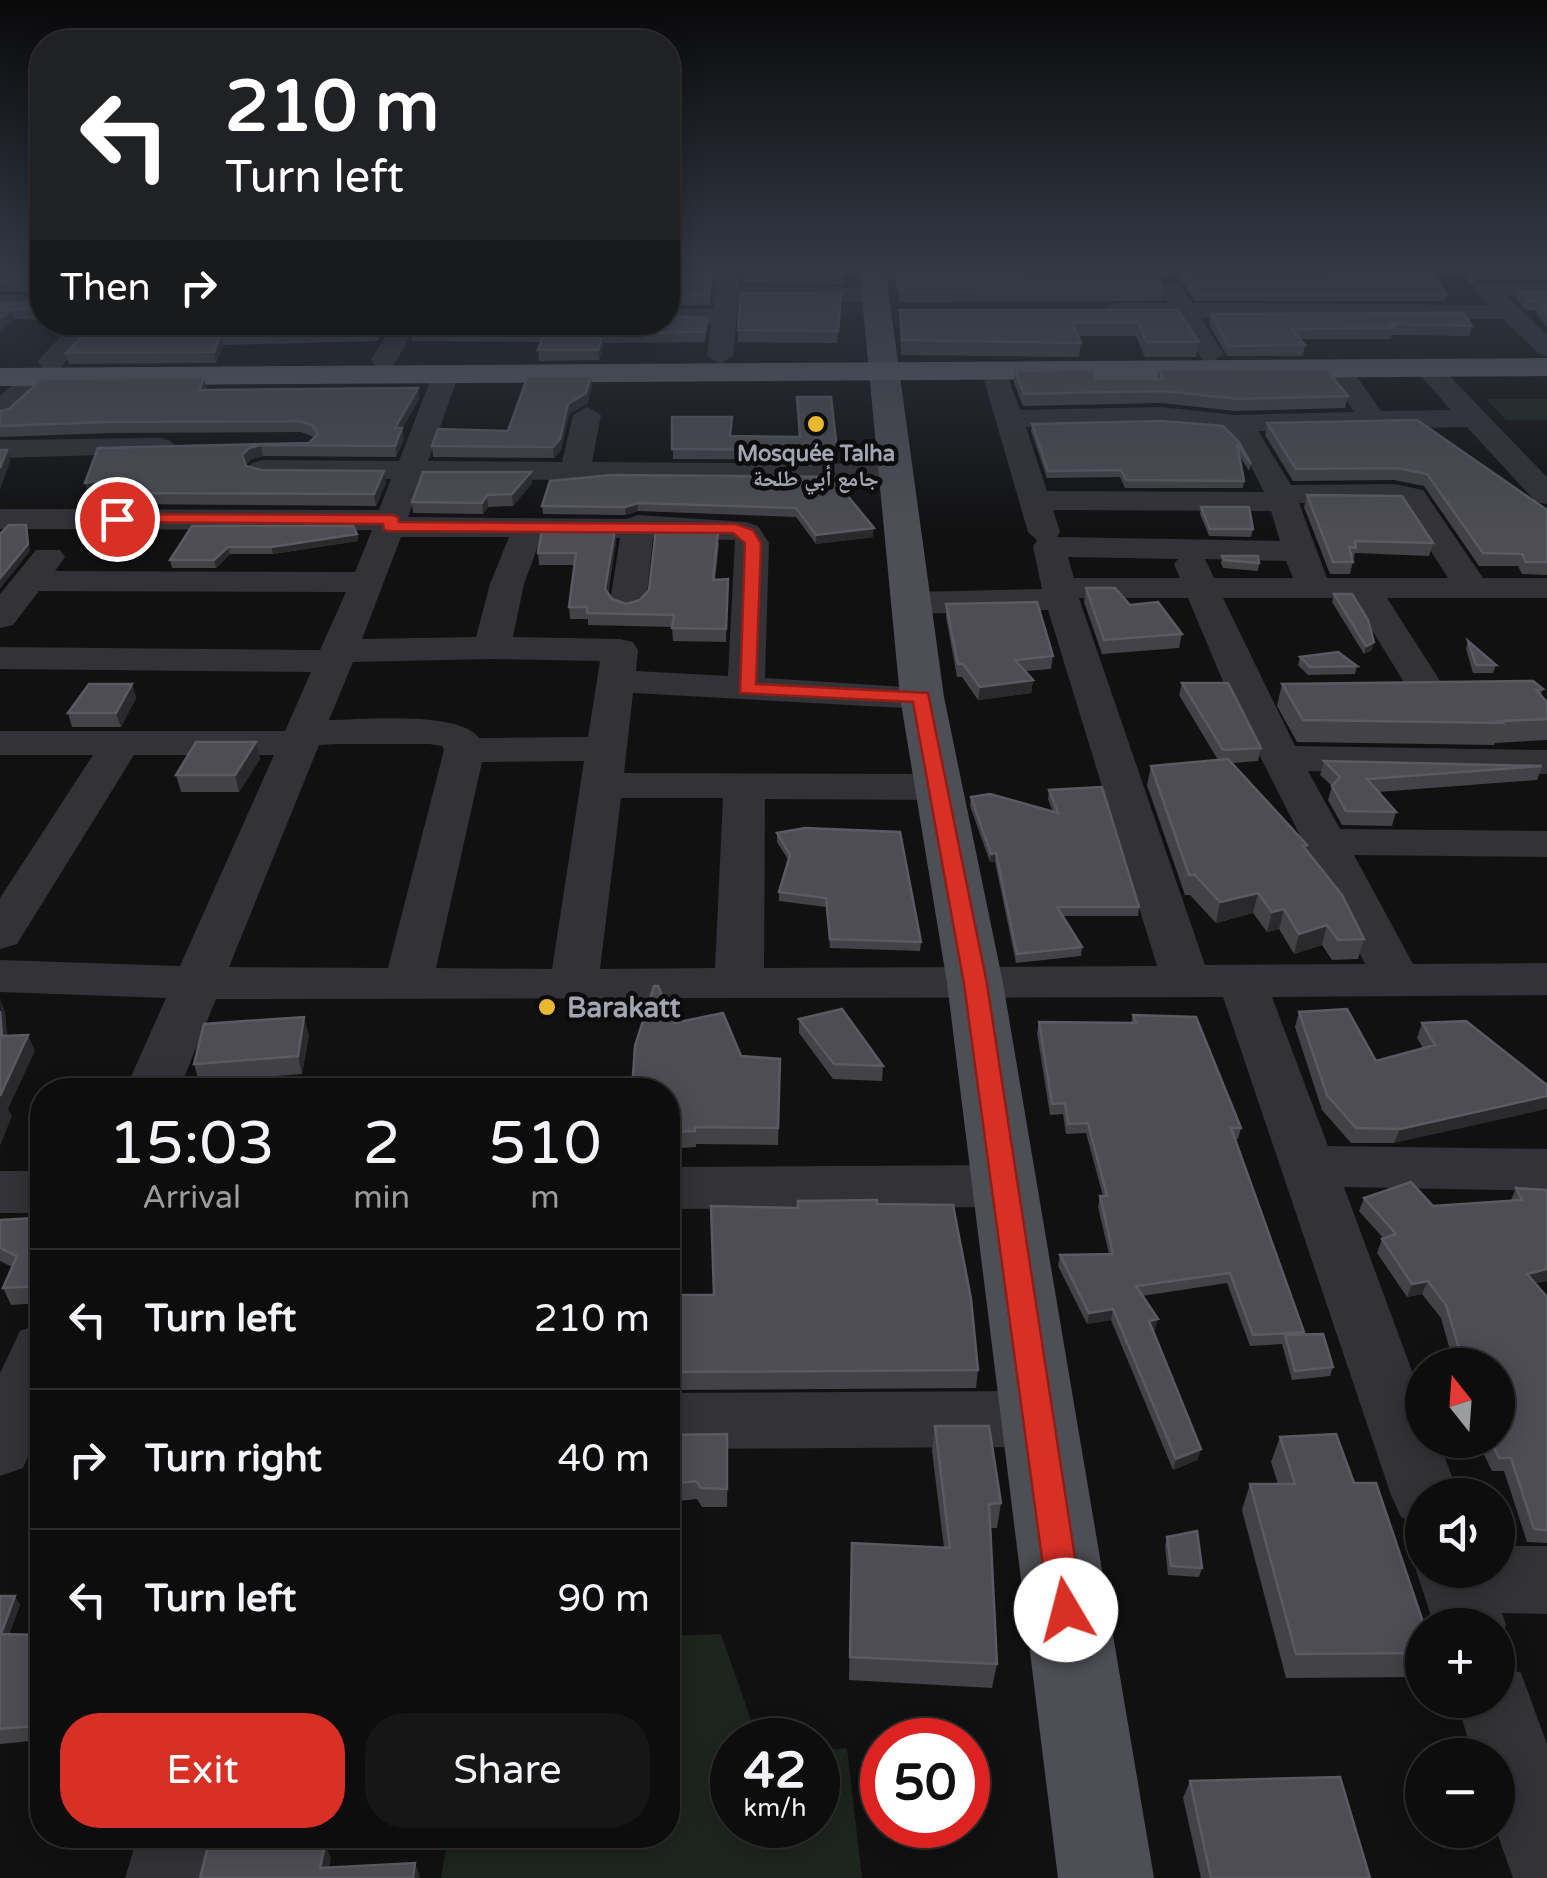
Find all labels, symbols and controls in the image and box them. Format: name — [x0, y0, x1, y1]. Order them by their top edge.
text: 210 m — [225, 66, 439, 150]
icon: left — [60, 70, 190, 200]
text: Turn left — [225, 151, 404, 205]
icon: right — [171, 260, 226, 315]
text: Then — [60, 265, 151, 311]
marker: Mosquée Talha جامع أبي طلحة — [805, 413, 827, 435]
place label: Mosquée Talha جامع أبي طلحة — [737, 441, 895, 495]
pin — [75, 477, 160, 562]
icon: arrive — [90, 492, 145, 547]
place label: Barakatt — [567, 991, 681, 1025]
marker: Barakatt — [536, 996, 558, 1018]
text: 15:03 — [108, 1108, 275, 1180]
text: 2 — [363, 1108, 400, 1180]
text: 510 — [488, 1108, 602, 1180]
text: Arrival — [142, 1179, 241, 1217]
text: min — [353, 1179, 410, 1217]
text: m — [530, 1179, 560, 1217]
icon: left — [60, 1292, 115, 1347]
text: Turn left — [145, 1296, 296, 1342]
text: 210 m — [534, 1296, 650, 1342]
north arrow — [1405, 1348, 1515, 1458]
map controls — [1405, 1348, 1515, 1848]
icon: right — [60, 1432, 115, 1487]
text: Turn right — [145, 1436, 322, 1482]
text: 40 m — [558, 1436, 650, 1482]
button: sound — [1405, 1478, 1515, 1588]
position arrow — [1014, 1558, 1118, 1662]
icon: left — [60, 1572, 115, 1627]
text: Turn left — [145, 1576, 296, 1622]
text: 90 m — [558, 1576, 650, 1622]
button: + — [1405, 1608, 1515, 1718]
button: Exit — [60, 1713, 345, 1828]
button: Share — [365, 1713, 650, 1828]
speed limit sign: 50 — [860, 1718, 990, 1848]
button: − — [1405, 1738, 1515, 1848]
text: 42 — [744, 1741, 806, 1801]
text: km/h — [744, 1793, 806, 1823]

